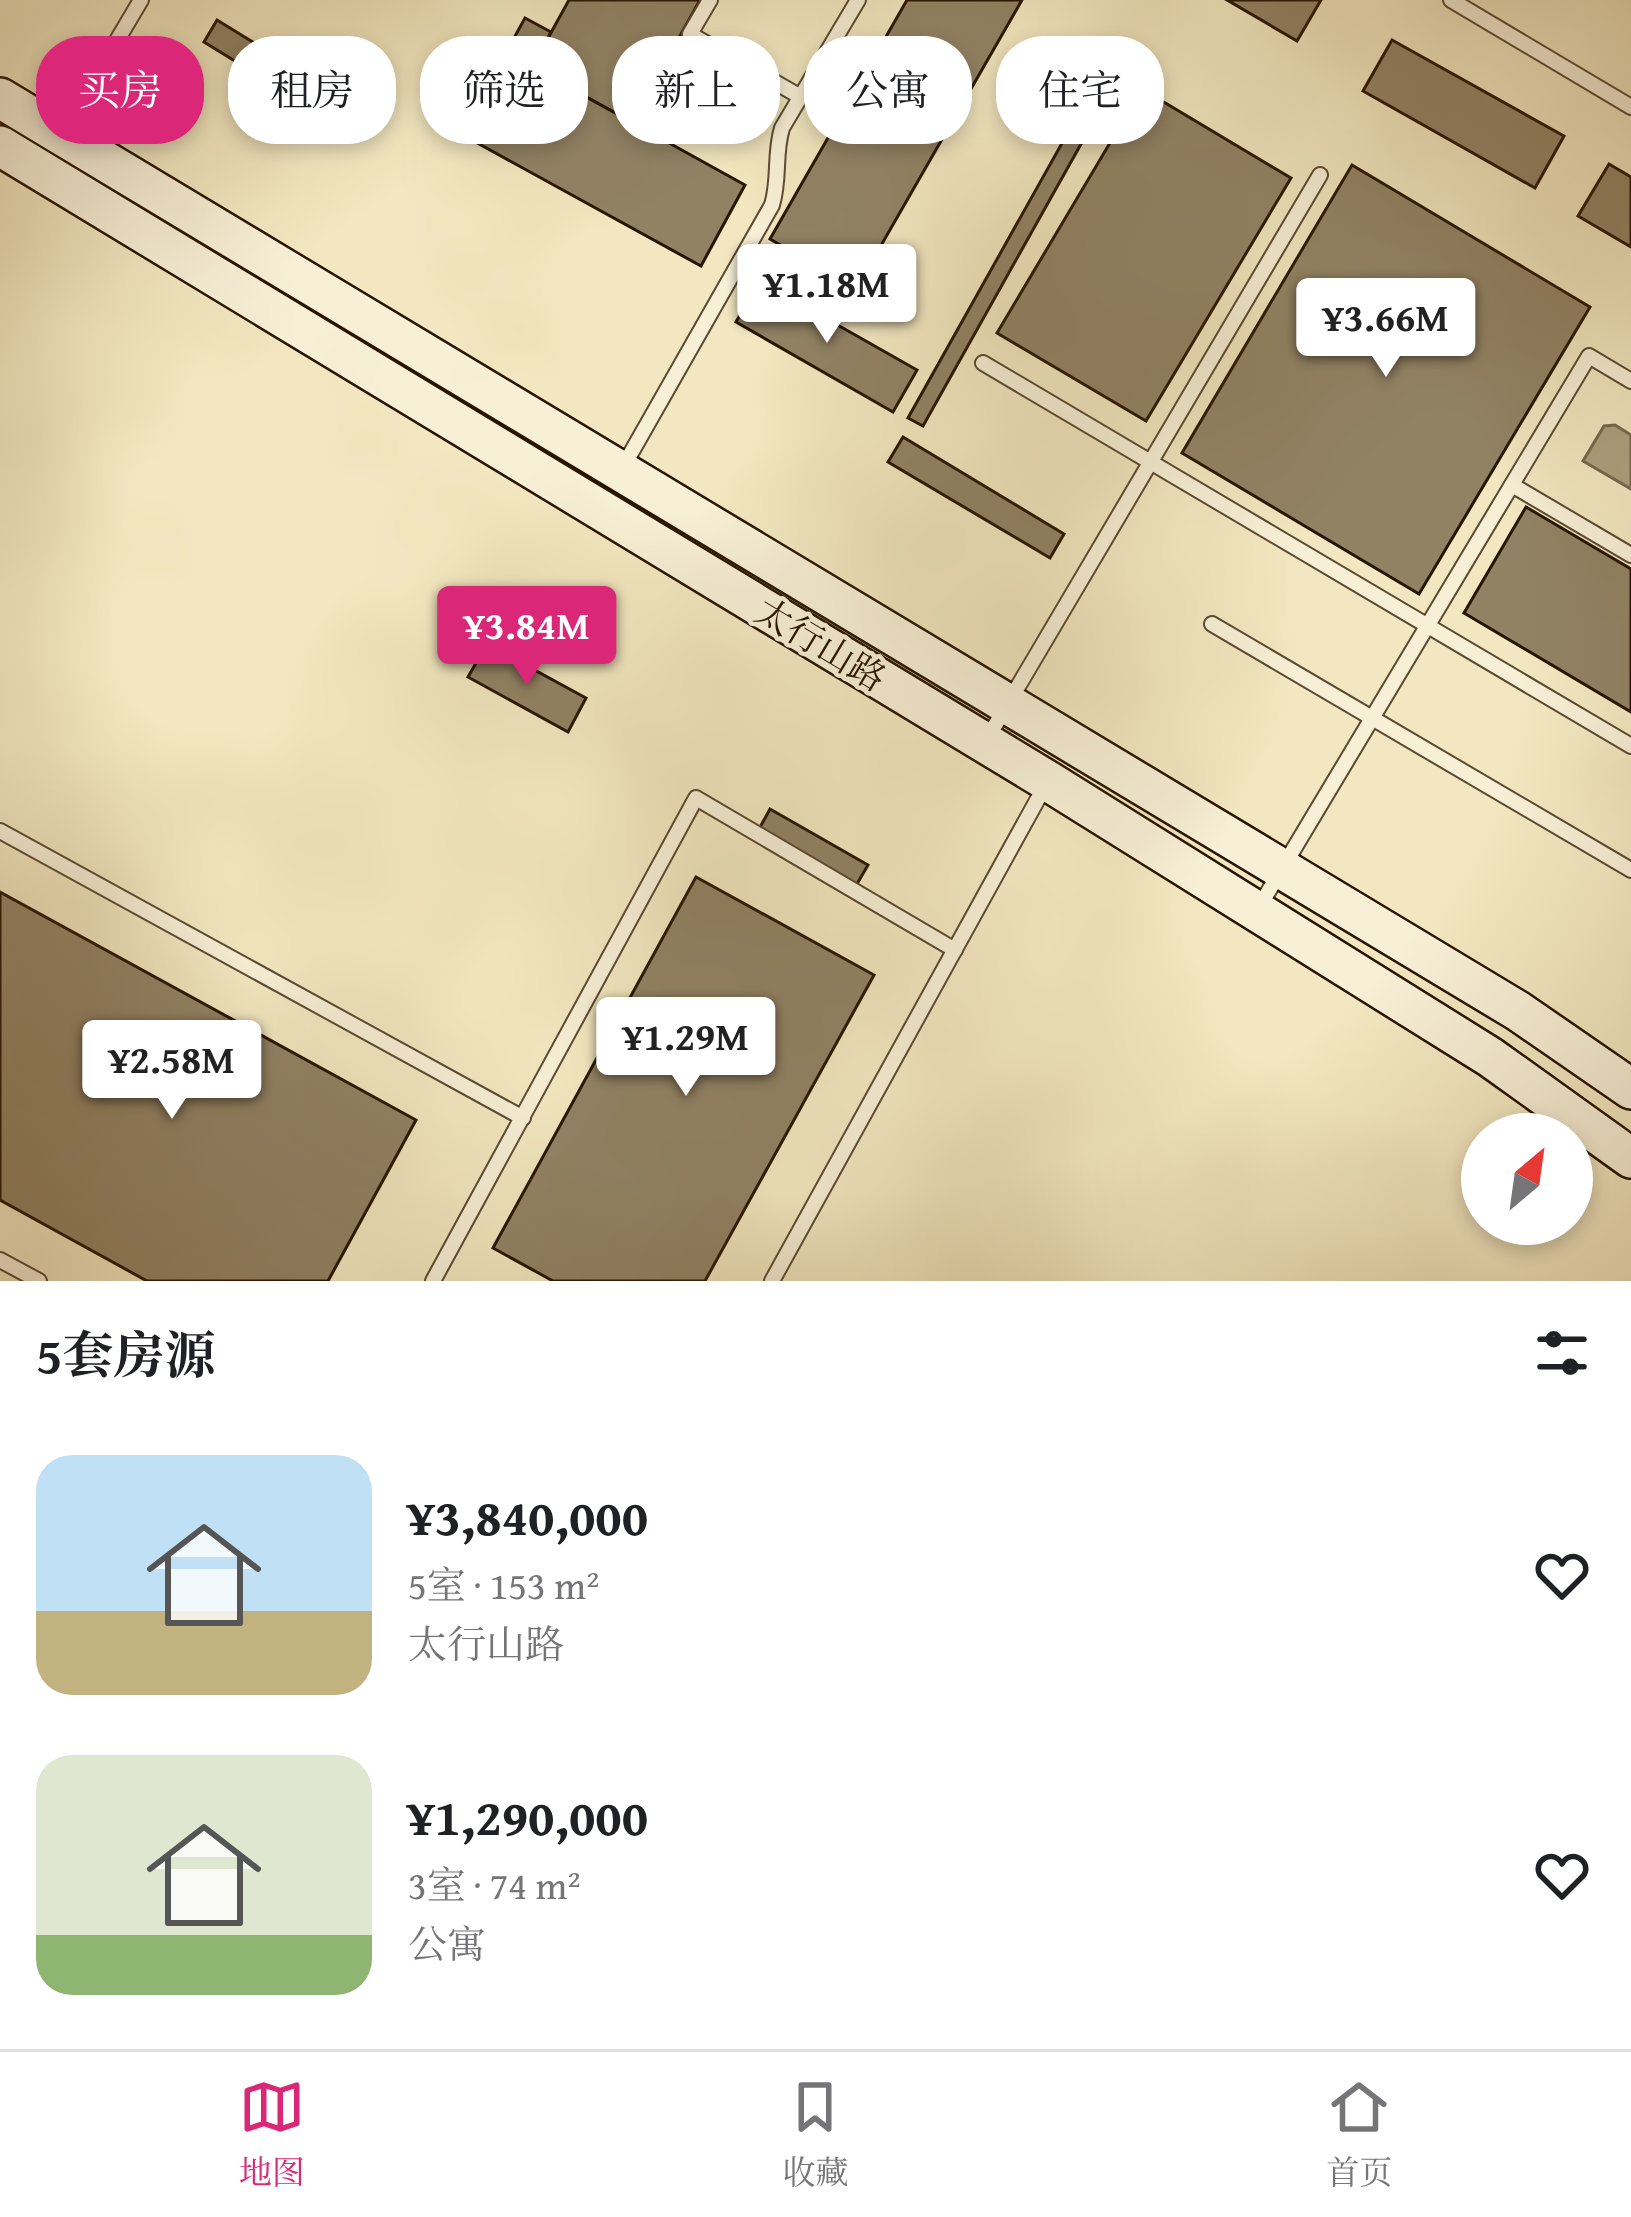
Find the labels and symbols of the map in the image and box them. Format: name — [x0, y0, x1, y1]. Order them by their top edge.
pin: ¥1.18M — [729, 244, 925, 346]
pin: ¥3.66M — [1288, 278, 1484, 380]
street label: 太行山路 — [746, 584, 897, 703]
pin: ¥3.84M — [429, 586, 625, 688]
pin: ¥1.29M — [588, 997, 784, 1099]
pin: ¥2.58M — [74, 1020, 270, 1122]
north arrow — [1461, 1113, 1593, 1245]

